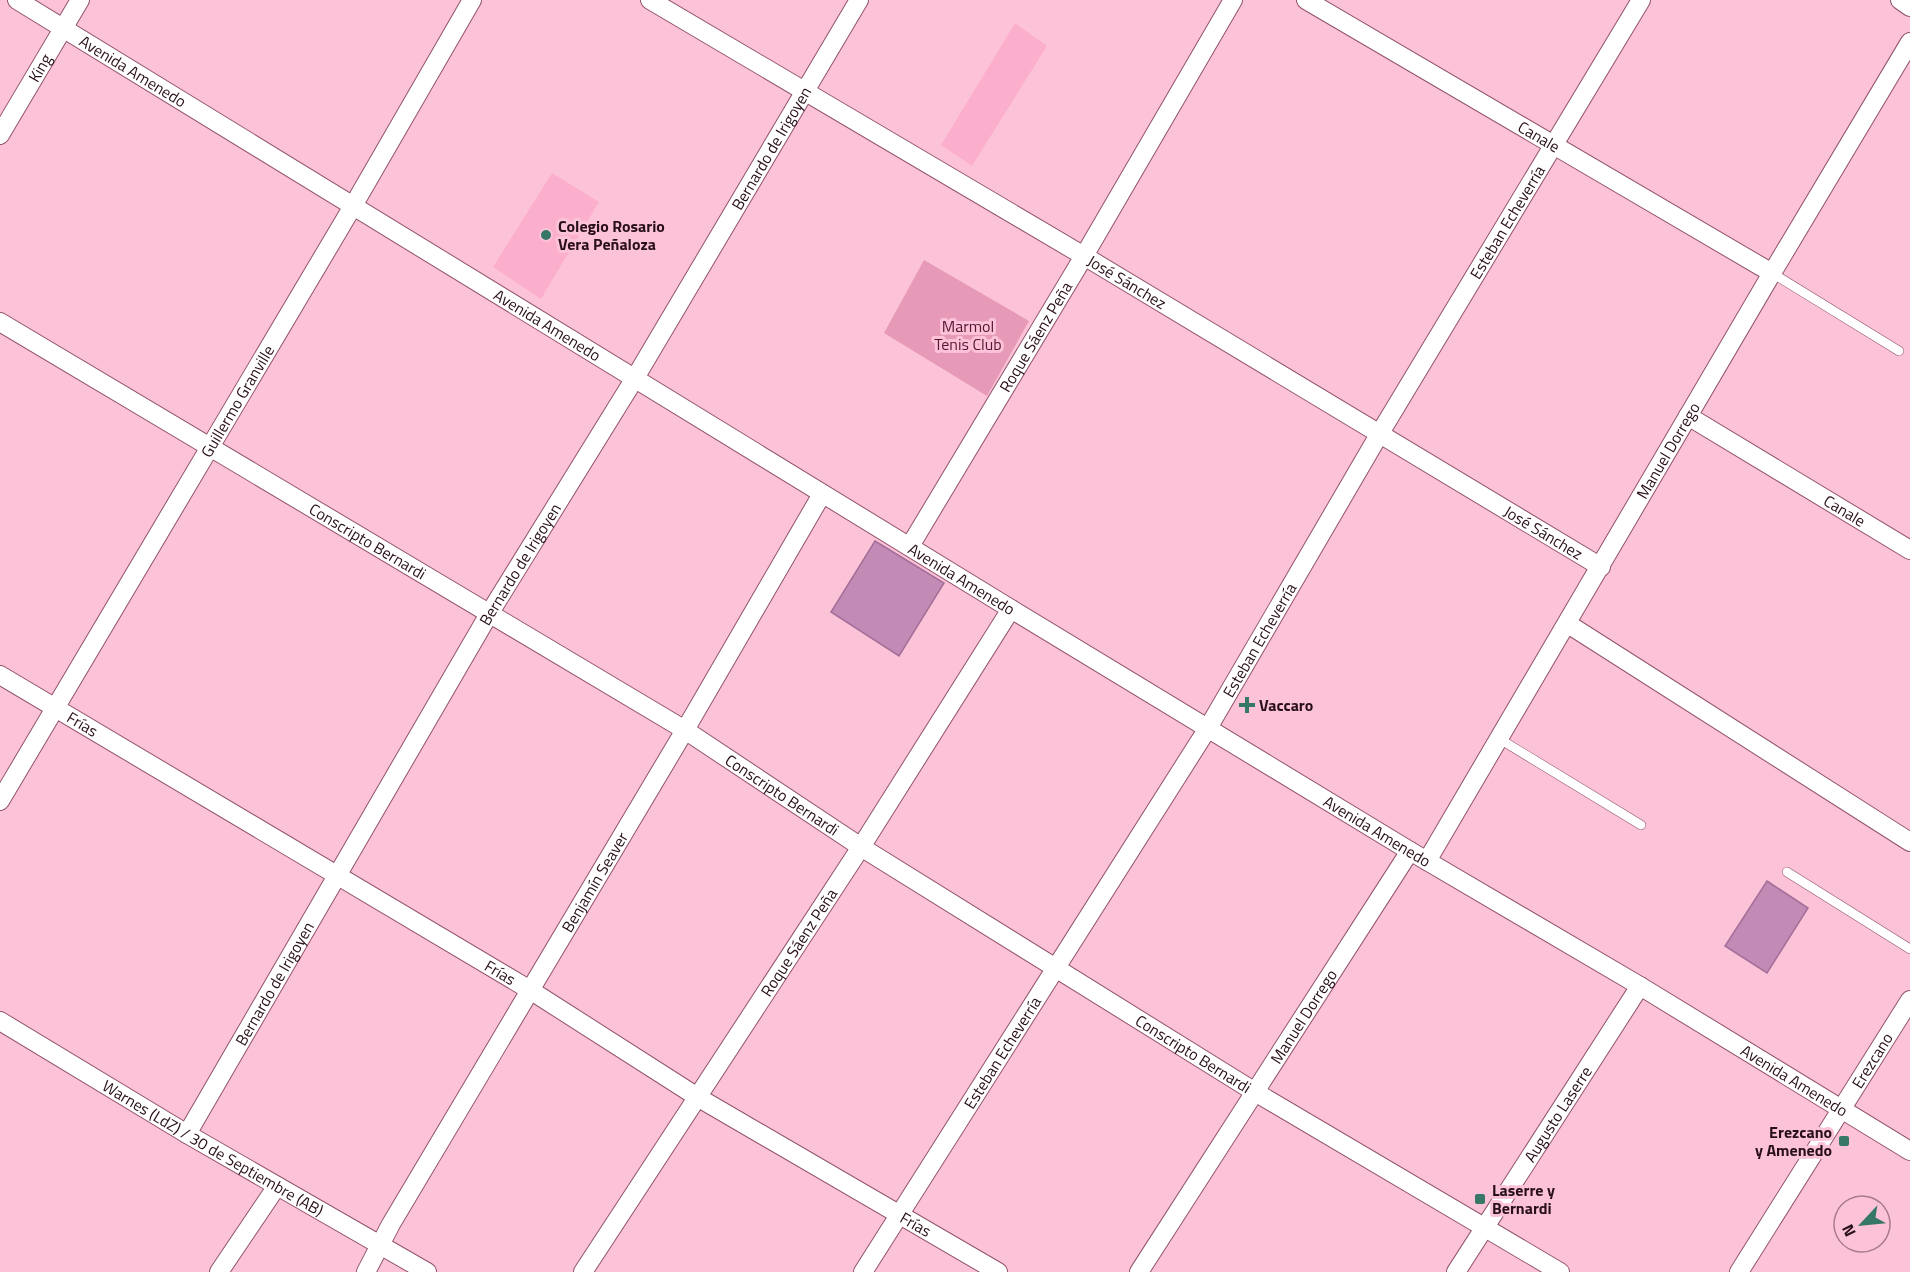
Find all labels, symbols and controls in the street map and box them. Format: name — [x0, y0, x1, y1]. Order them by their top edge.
street label: Avenida Amenedo — [75, 29, 191, 113]
street label: King — [22, 49, 58, 87]
street label: Bernardo de Irigoyen — [725, 82, 817, 214]
street label: Canale — [1513, 115, 1565, 158]
street label: Esteban Echeverría — [1464, 161, 1551, 284]
place label: Colegio Rosario Vera Peñaloza — [558, 214, 665, 256]
marker: Colegio Rosario Vera Peñaloza — [539, 228, 553, 242]
street label: José Sánchez — [1083, 249, 1171, 315]
street label: Roque Sáenz Peña — [993, 277, 1078, 397]
street label: Avenida Amenedo — [489, 283, 606, 367]
park label: Marmol Tenis Club — [934, 314, 1002, 356]
street label: Guillermo Granville — [195, 340, 280, 462]
street label: Manuel Dorrego — [1630, 398, 1706, 503]
street label: Canale — [1819, 489, 1870, 533]
street label: Conscripto Bernardi — [305, 497, 431, 585]
street label: Bernardo de Irigoyen — [473, 498, 567, 630]
street label: José Sánchez — [1499, 499, 1587, 565]
street label: Avenida Amenedo — [904, 537, 1020, 621]
street label: Esteban Echeverría — [1216, 578, 1302, 702]
place label: Vaccaro — [1259, 693, 1313, 717]
marker: Vaccaro — [1240, 698, 1254, 712]
street label: Frías — [62, 705, 103, 743]
street label: Conscripto Bernardi — [720, 748, 844, 841]
street label: Avenida Amenedo — [1319, 789, 1435, 873]
street label: Benjamín Seaver — [555, 827, 634, 937]
street label: Roque Sáenz Peña — [754, 883, 843, 1001]
street label: Bernardo de Irigoyen — [229, 917, 320, 1050]
street label: Frías — [480, 954, 520, 991]
street label: Manuel Dorrego — [1264, 964, 1343, 1068]
street label: Esteban Echeverría — [958, 991, 1047, 1113]
street label: Conscripto Bernardi — [1131, 1008, 1256, 1099]
street label: Erezcano — [1845, 1028, 1899, 1093]
street label: Avenida Amenedo — [1736, 1038, 1853, 1122]
street label: Augusto Laserre — [1518, 1061, 1598, 1167]
street label: Warnes (LdZ) / 30 de Septiembre (AB) — [98, 1074, 328, 1222]
place label: Erezcano y Amenedo — [1755, 1120, 1832, 1162]
marker: Erezcano y Amenedo — [1837, 1134, 1851, 1148]
place label: Laserre y Bernardi — [1492, 1178, 1555, 1220]
marker: Laserre y Bernardi — [1473, 1192, 1487, 1206]
north arrow — [1832, 1194, 1892, 1254]
street label: Frías — [896, 1206, 936, 1243]
text: N — [1835, 1220, 1862, 1241]

